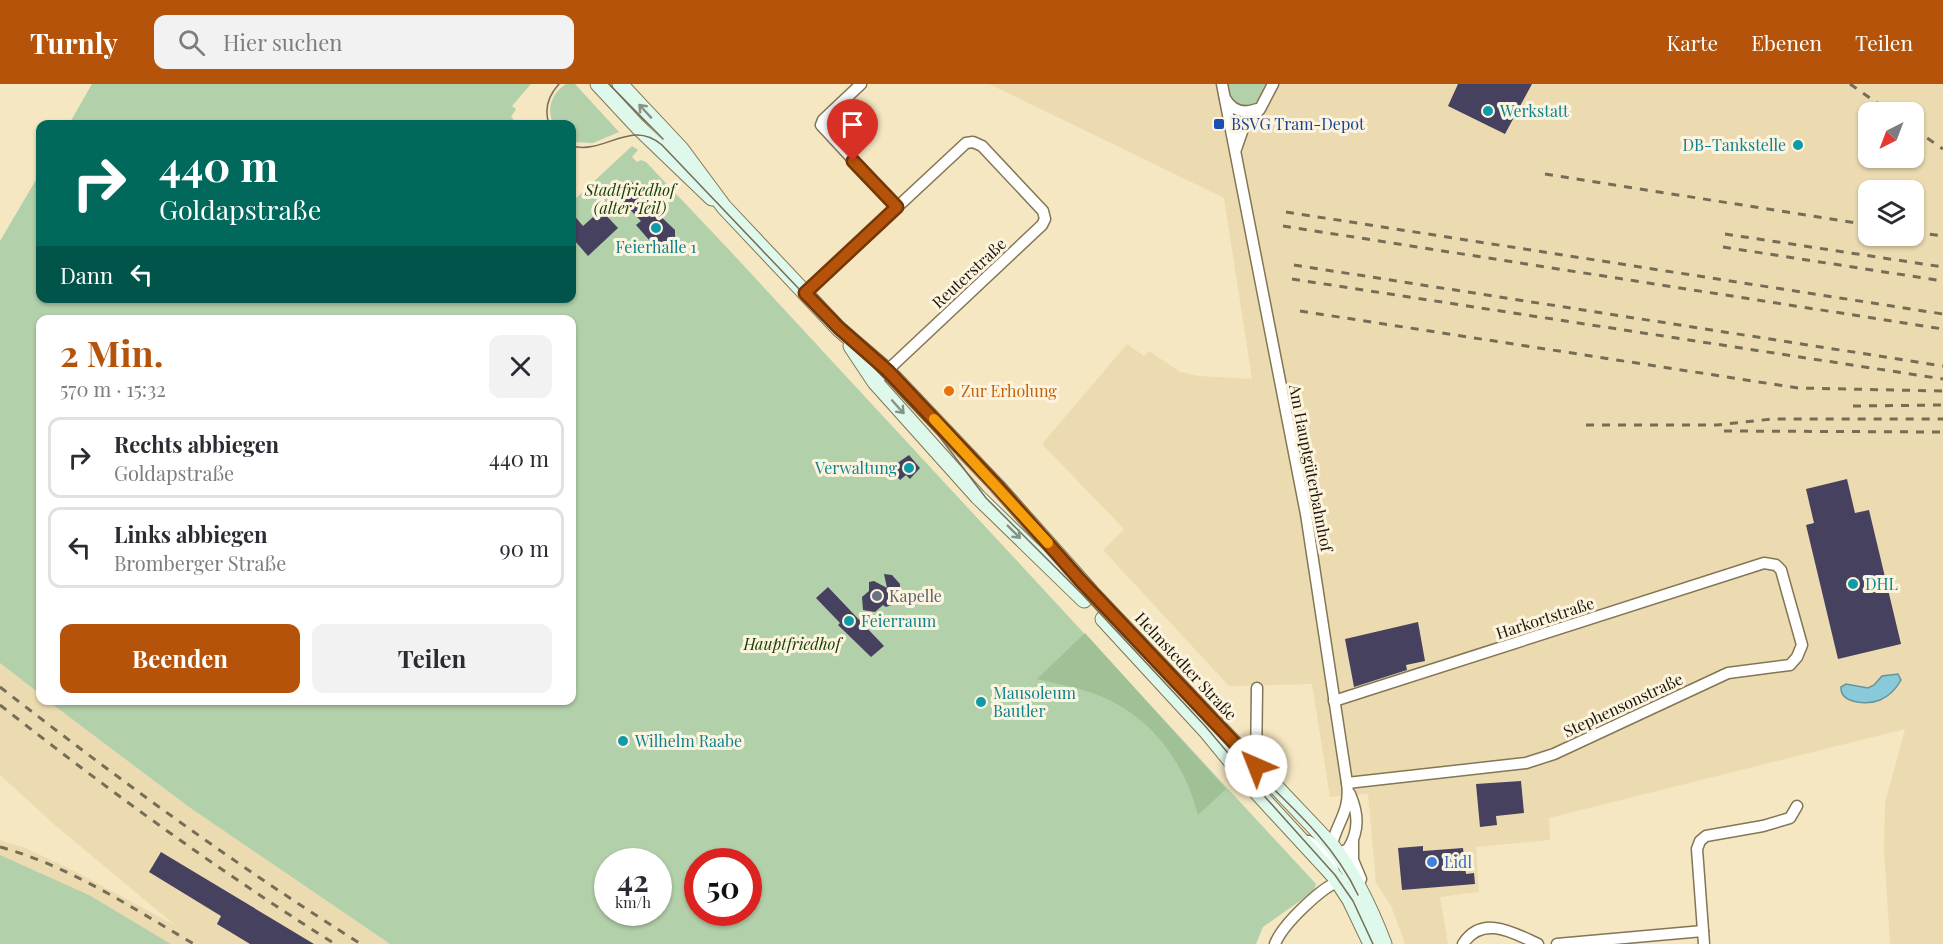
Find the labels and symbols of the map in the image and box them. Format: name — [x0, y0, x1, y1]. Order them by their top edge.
pin — [827, 99, 878, 161]
place label: Werkstatt — [1499, 100, 1569, 121]
north arrow — [1858, 102, 1924, 168]
one-way arrow — [639, 104, 653, 119]
marker: Werkstatt — [1481, 104, 1495, 118]
place label: BSVG Tram-Depot — [1231, 113, 1365, 134]
marker: BSVG Tram-Depot — [1212, 117, 1226, 131]
place label: DB-Tankstelle — [1683, 134, 1786, 155]
marker: DB-Tankstelle — [1791, 138, 1805, 152]
park label: Stadtfriedhof (alter Teil) — [584, 179, 678, 218]
marker: Feierhalle 1 — [649, 221, 663, 235]
street label: Reuterstraße — [927, 233, 1010, 312]
place label: Feierhalle 1 — [616, 236, 696, 257]
place label: Zur Erholung — [961, 380, 1057, 401]
street label: Am Hauptgüterbahnhof — [1285, 382, 1338, 555]
marker: Zur Erholung — [942, 384, 956, 398]
one-way arrow — [891, 400, 905, 415]
place label: Verwaltung — [814, 457, 898, 478]
marker: Verwaltung — [902, 461, 916, 475]
one-way arrow — [1006, 524, 1021, 539]
place label: DHL — [1865, 573, 1898, 594]
marker: DHL — [1846, 577, 1860, 591]
place label: Kapelle — [889, 585, 942, 606]
marker: Kapelle — [870, 589, 884, 603]
street label: Harkortstraße — [1493, 592, 1597, 643]
street label: Helmstedter Straße — [1131, 607, 1242, 724]
place label: Feierraum — [861, 610, 936, 631]
marker: Feierraum — [842, 614, 856, 628]
park label: Hauptfriedhof — [742, 633, 843, 654]
street label: Stephensonstraße — [1560, 668, 1686, 741]
place label: Mausoleum Bautler — [993, 682, 1076, 721]
marker: Mausoleum Bautler — [974, 695, 988, 709]
place label: Wilhelm Raabe — [634, 730, 742, 751]
marker: Wilhelm Raabe — [616, 734, 630, 748]
position arrow — [1224, 734, 1288, 798]
speed limit sign: 50 — [684, 848, 762, 926]
place label: Lidl — [1444, 851, 1472, 872]
marker: Lidl — [1425, 855, 1439, 869]

